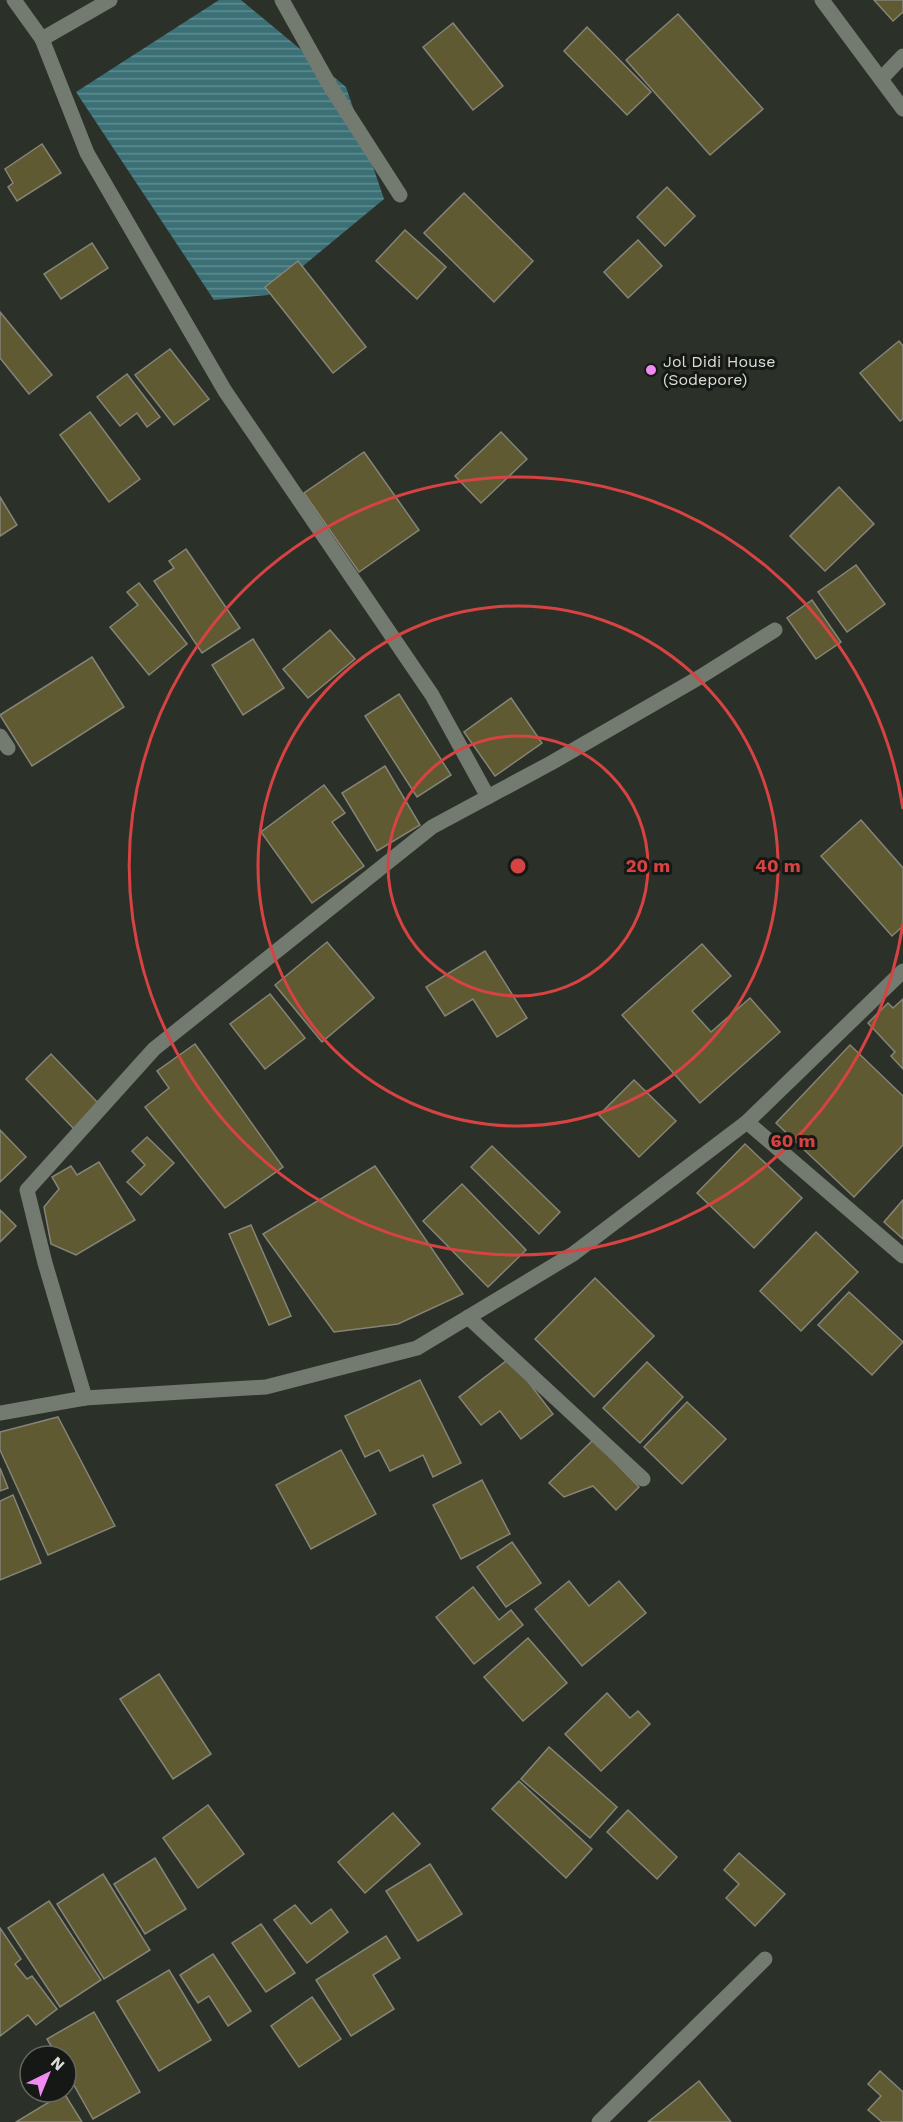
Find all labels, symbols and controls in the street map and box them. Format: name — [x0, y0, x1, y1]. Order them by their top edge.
place label: Jol Didi House (Sodepore) — [663, 352, 776, 389]
marker: Jol Didi House (Sodepore) — [644, 363, 658, 377]
text: 20 m — [626, 855, 670, 876]
text: 40 m — [755, 855, 801, 876]
centre of rings — [508, 856, 528, 876]
text: 60 m — [771, 1130, 815, 1151]
north arrow — [18, 2044, 78, 2104]
text: N — [47, 2052, 69, 2074]

